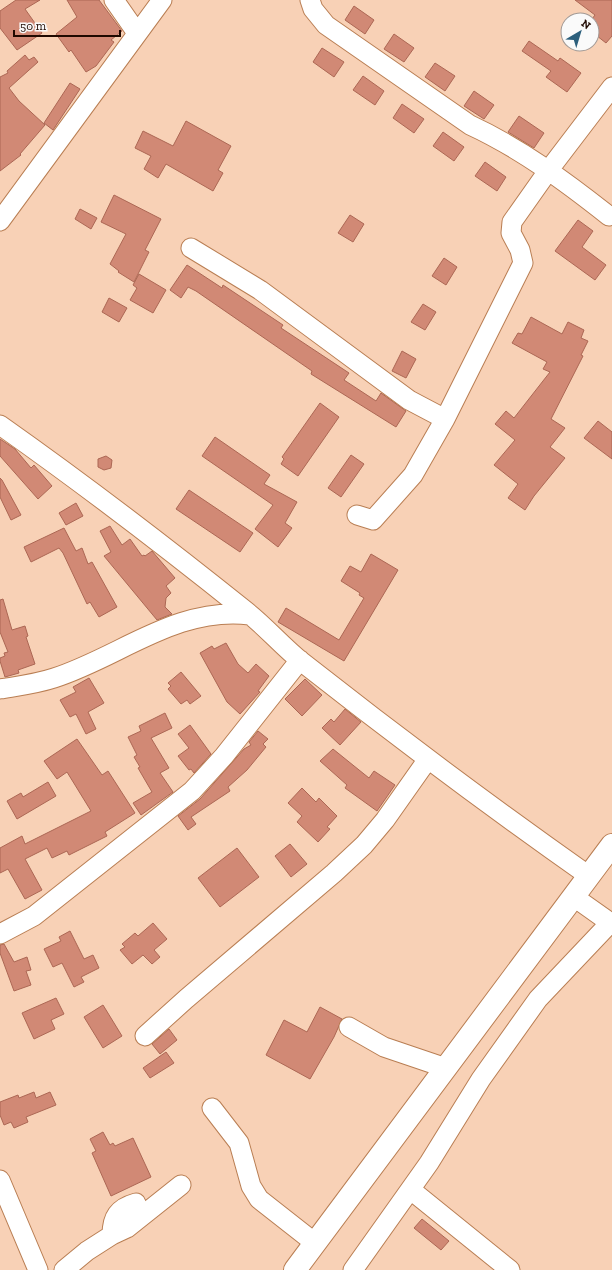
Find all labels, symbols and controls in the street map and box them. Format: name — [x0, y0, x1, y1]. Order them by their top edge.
scale bar — [14, 12, 120, 38]
north arrow — [560, 12, 600, 52]
text: N — [579, 17, 594, 33]
text: 50 m — [20, 19, 47, 33]

